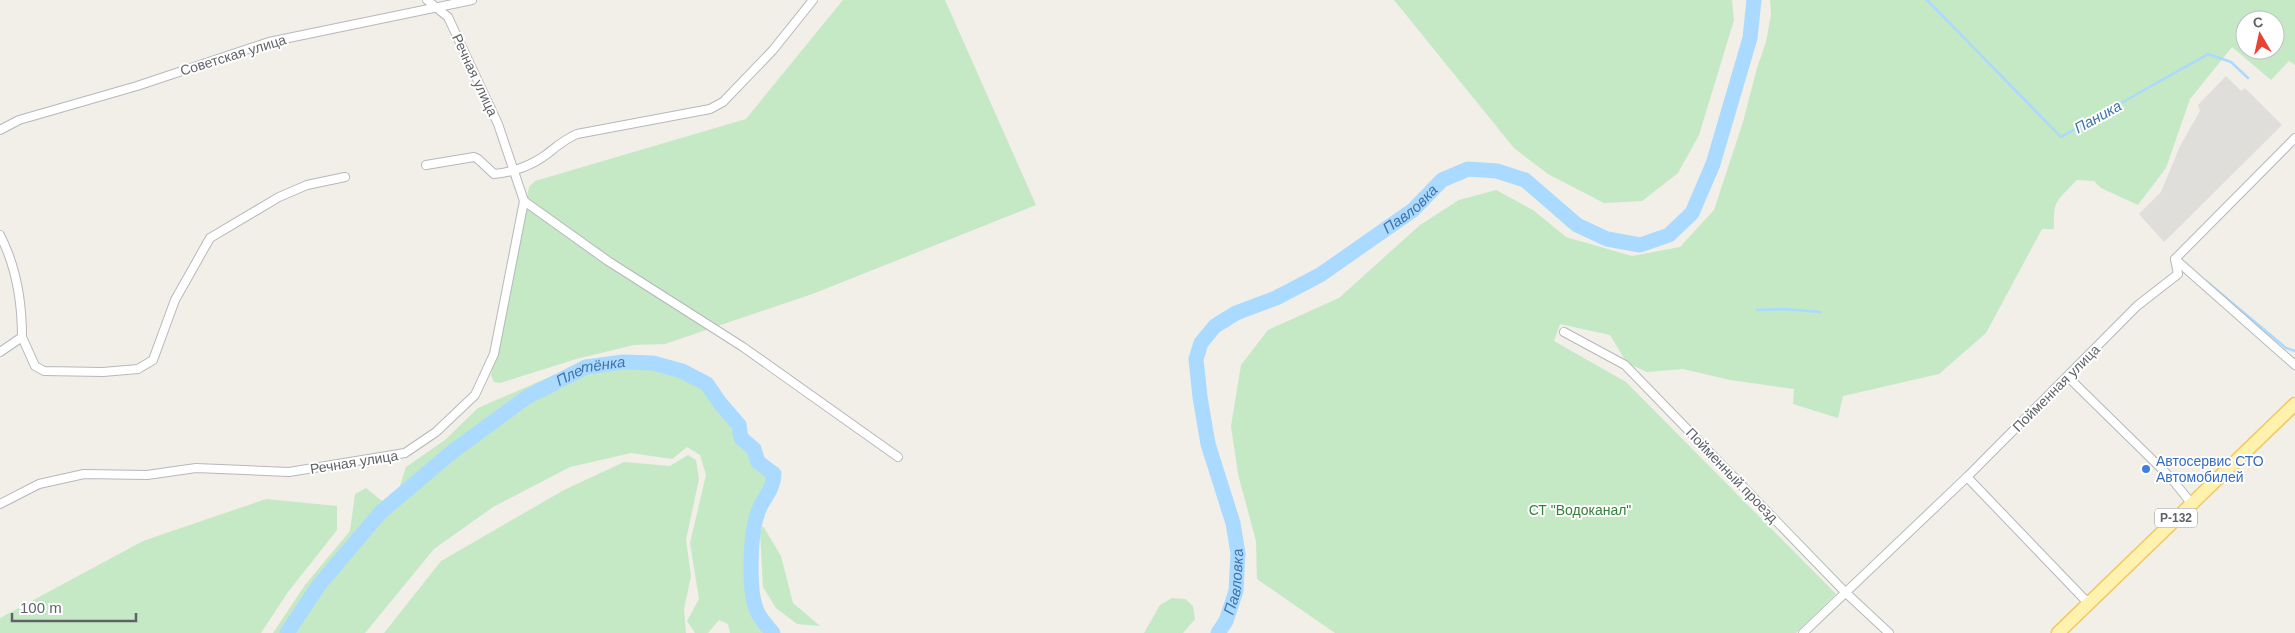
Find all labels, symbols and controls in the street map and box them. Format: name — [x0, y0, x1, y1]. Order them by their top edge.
north arrow — [2235, 10, 2285, 60]
text: С — [2252, 13, 2264, 31]
street label: Советская улица — [178, 31, 288, 79]
street label: Речная улица — [449, 31, 501, 119]
water label: Паника — [2071, 97, 2124, 136]
water label: Павловка — [1379, 181, 1441, 237]
street label: Пойменная улица — [2009, 341, 2103, 435]
water label: Плетёнка — [553, 353, 626, 389]
street label: Пойменный проезд — [1683, 424, 1781, 526]
street label: Речная улица — [309, 447, 399, 477]
place label: Автосервис СТО Автомобилей — [2156, 453, 2264, 485]
marker: Автосервис СТО Автомобилей — [2140, 463, 2152, 475]
park label: СТ "Водоканал" — [1529, 502, 1631, 518]
road number: Р-132 — [2155, 508, 2197, 528]
water label: Павловка — [1220, 548, 1247, 617]
scale bar — [12, 590, 136, 622]
text: 100 m — [20, 599, 62, 616]

